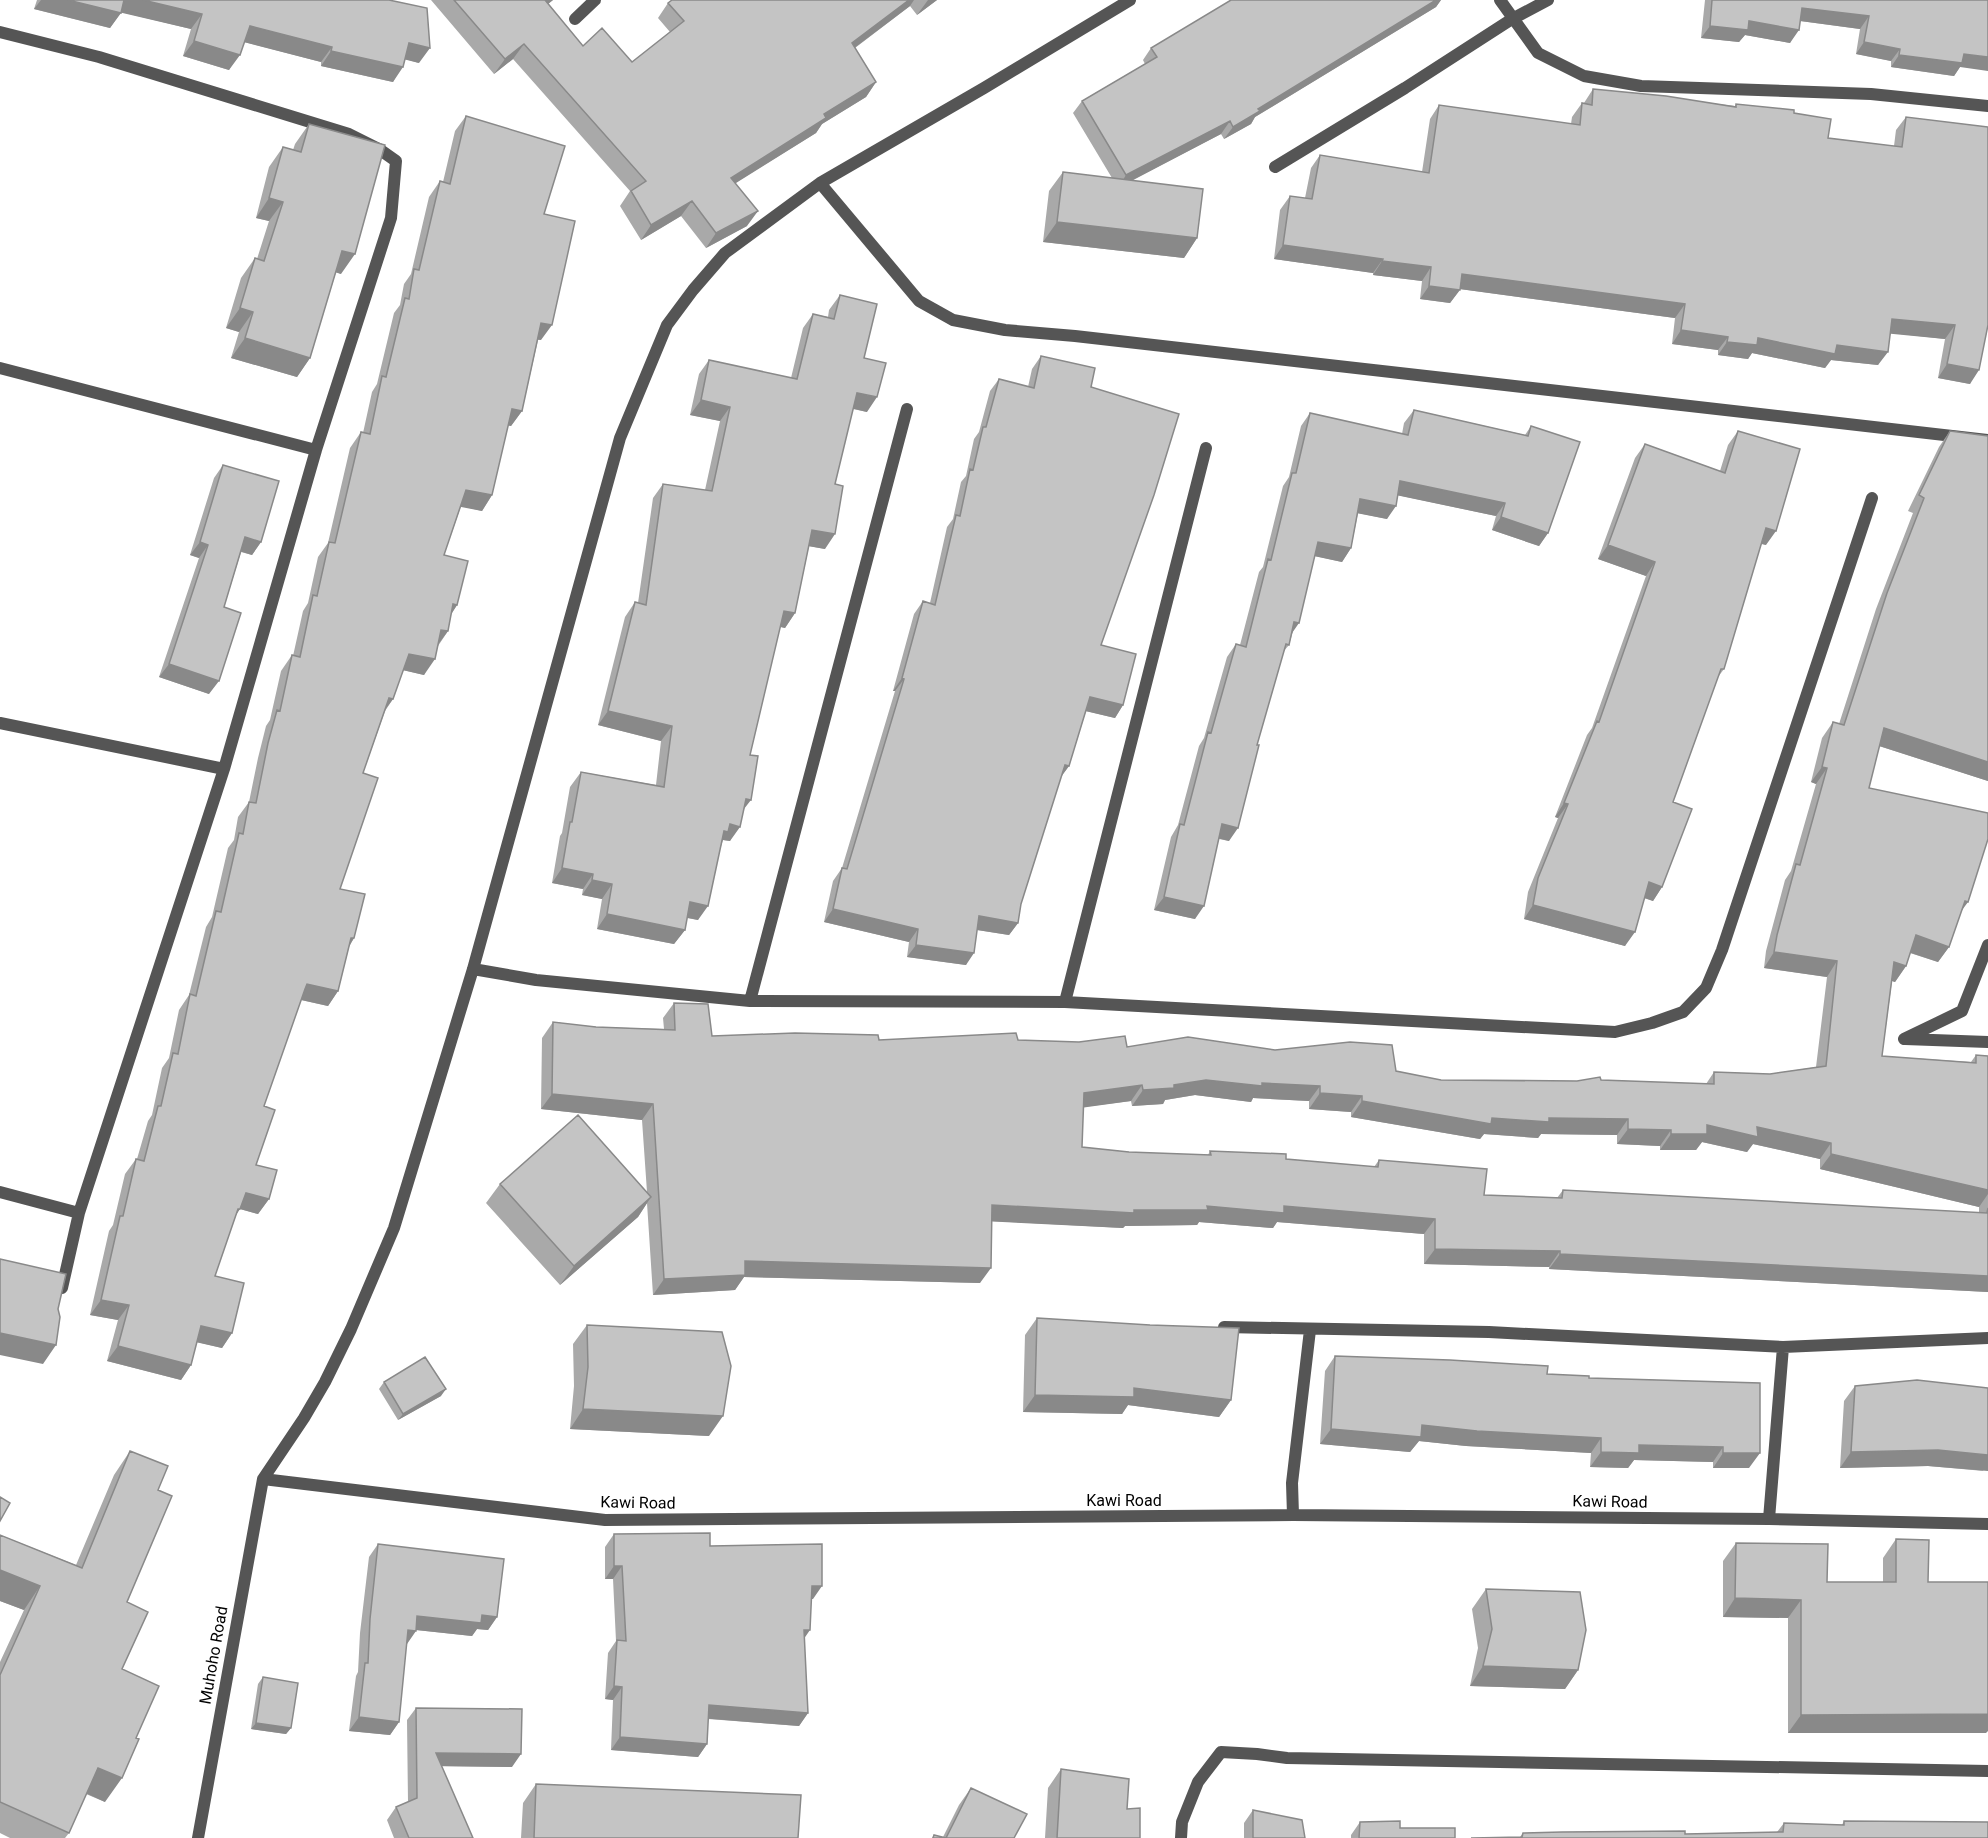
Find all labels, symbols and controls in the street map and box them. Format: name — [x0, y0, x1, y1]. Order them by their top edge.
street label: Kawi Road — [1086, 1491, 1162, 1510]
street label: Kawi Road — [1572, 1491, 1648, 1512]
street label: Kawi Road — [600, 1492, 676, 1513]
street label: Muhoho Road — [196, 1605, 231, 1706]

